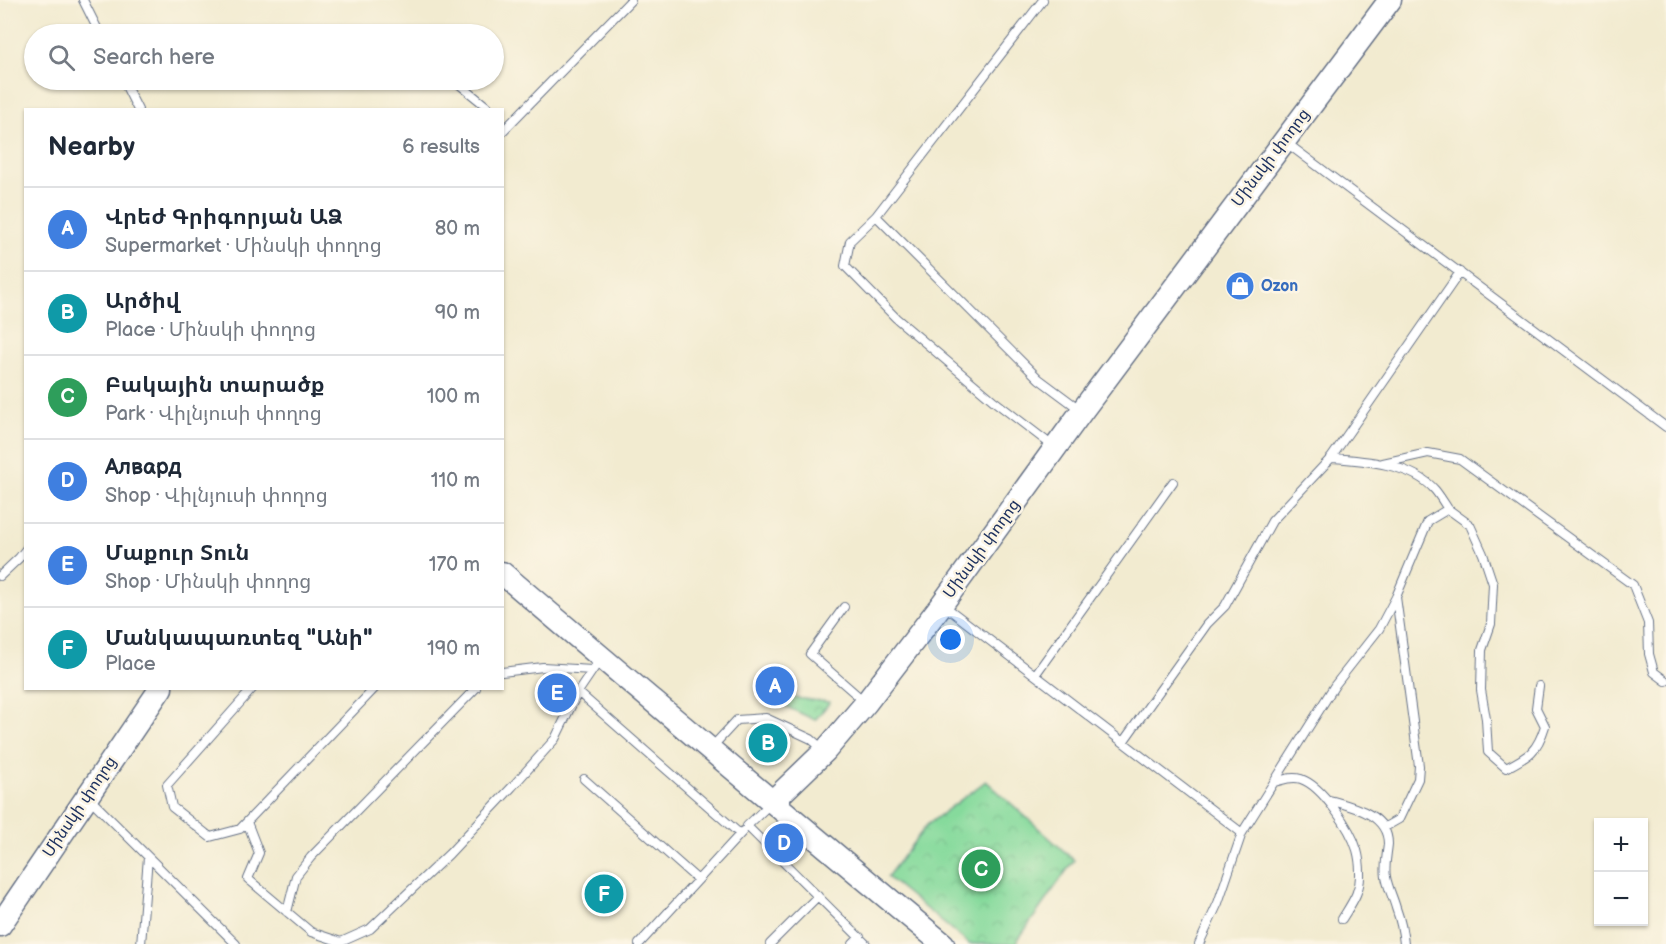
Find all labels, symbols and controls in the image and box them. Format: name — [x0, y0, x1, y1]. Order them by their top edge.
search box — [24, 24, 504, 90]
icon: search — [45, 41, 78, 74]
text: Search here — [93, 44, 215, 71]
street label: Մինսկի փողոց — [1228, 105, 1314, 211]
text: Nearby — [48, 132, 135, 163]
text: 6 results — [402, 135, 480, 159]
text: Վրեժ Գրիգորյան ԱՁ — [105, 204, 343, 231]
text: A — [61, 217, 74, 241]
text: 80 m — [435, 217, 480, 241]
text: Supermarket · Մինսկի փողոց — [105, 234, 382, 258]
shop icon: Ozon — [1224, 270, 1256, 302]
place label: Ozon — [1261, 277, 1298, 296]
text: Արծիվ — [105, 288, 180, 315]
text: B — [60, 301, 75, 325]
text: 90 m — [435, 301, 480, 325]
text: Place · Մինսկի փողոց — [105, 318, 316, 342]
text: Բակային տարածք — [105, 372, 325, 399]
text: C — [60, 385, 75, 409]
text: 100 m — [427, 385, 480, 409]
text: Park · Վիլնյուսի փողոց — [105, 402, 322, 426]
text: Алвард — [105, 454, 181, 481]
text: D — [61, 469, 74, 493]
text: 110 m — [431, 469, 480, 493]
text: Shop · Վիլնյուսի փողոց — [105, 484, 328, 508]
street label: Մինսկի փողոց — [940, 496, 1024, 602]
text: Մաքուր Տուն — [105, 540, 249, 567]
text: E — [61, 553, 74, 577]
text: 170 m — [429, 553, 480, 577]
text: Shop · Մինսկի փողոց — [105, 570, 311, 594]
text: Մանկապառտեզ "Անի" — [105, 625, 373, 652]
your location — [936, 625, 965, 654]
text: F — [61, 637, 74, 661]
text: 190 m — [427, 637, 480, 661]
text: Place — [105, 652, 156, 676]
pin: A — [756, 664, 794, 708]
pin: E — [538, 670, 576, 716]
pin: B — [748, 720, 788, 766]
street label: Մինսկի փողոց — [39, 753, 121, 861]
map controls — [1594, 818, 1648, 926]
button: + — [1594, 818, 1648, 872]
pin: D — [764, 820, 804, 866]
pin: C — [962, 846, 1000, 892]
pin: F — [584, 872, 624, 916]
button: − — [1594, 872, 1648, 926]

